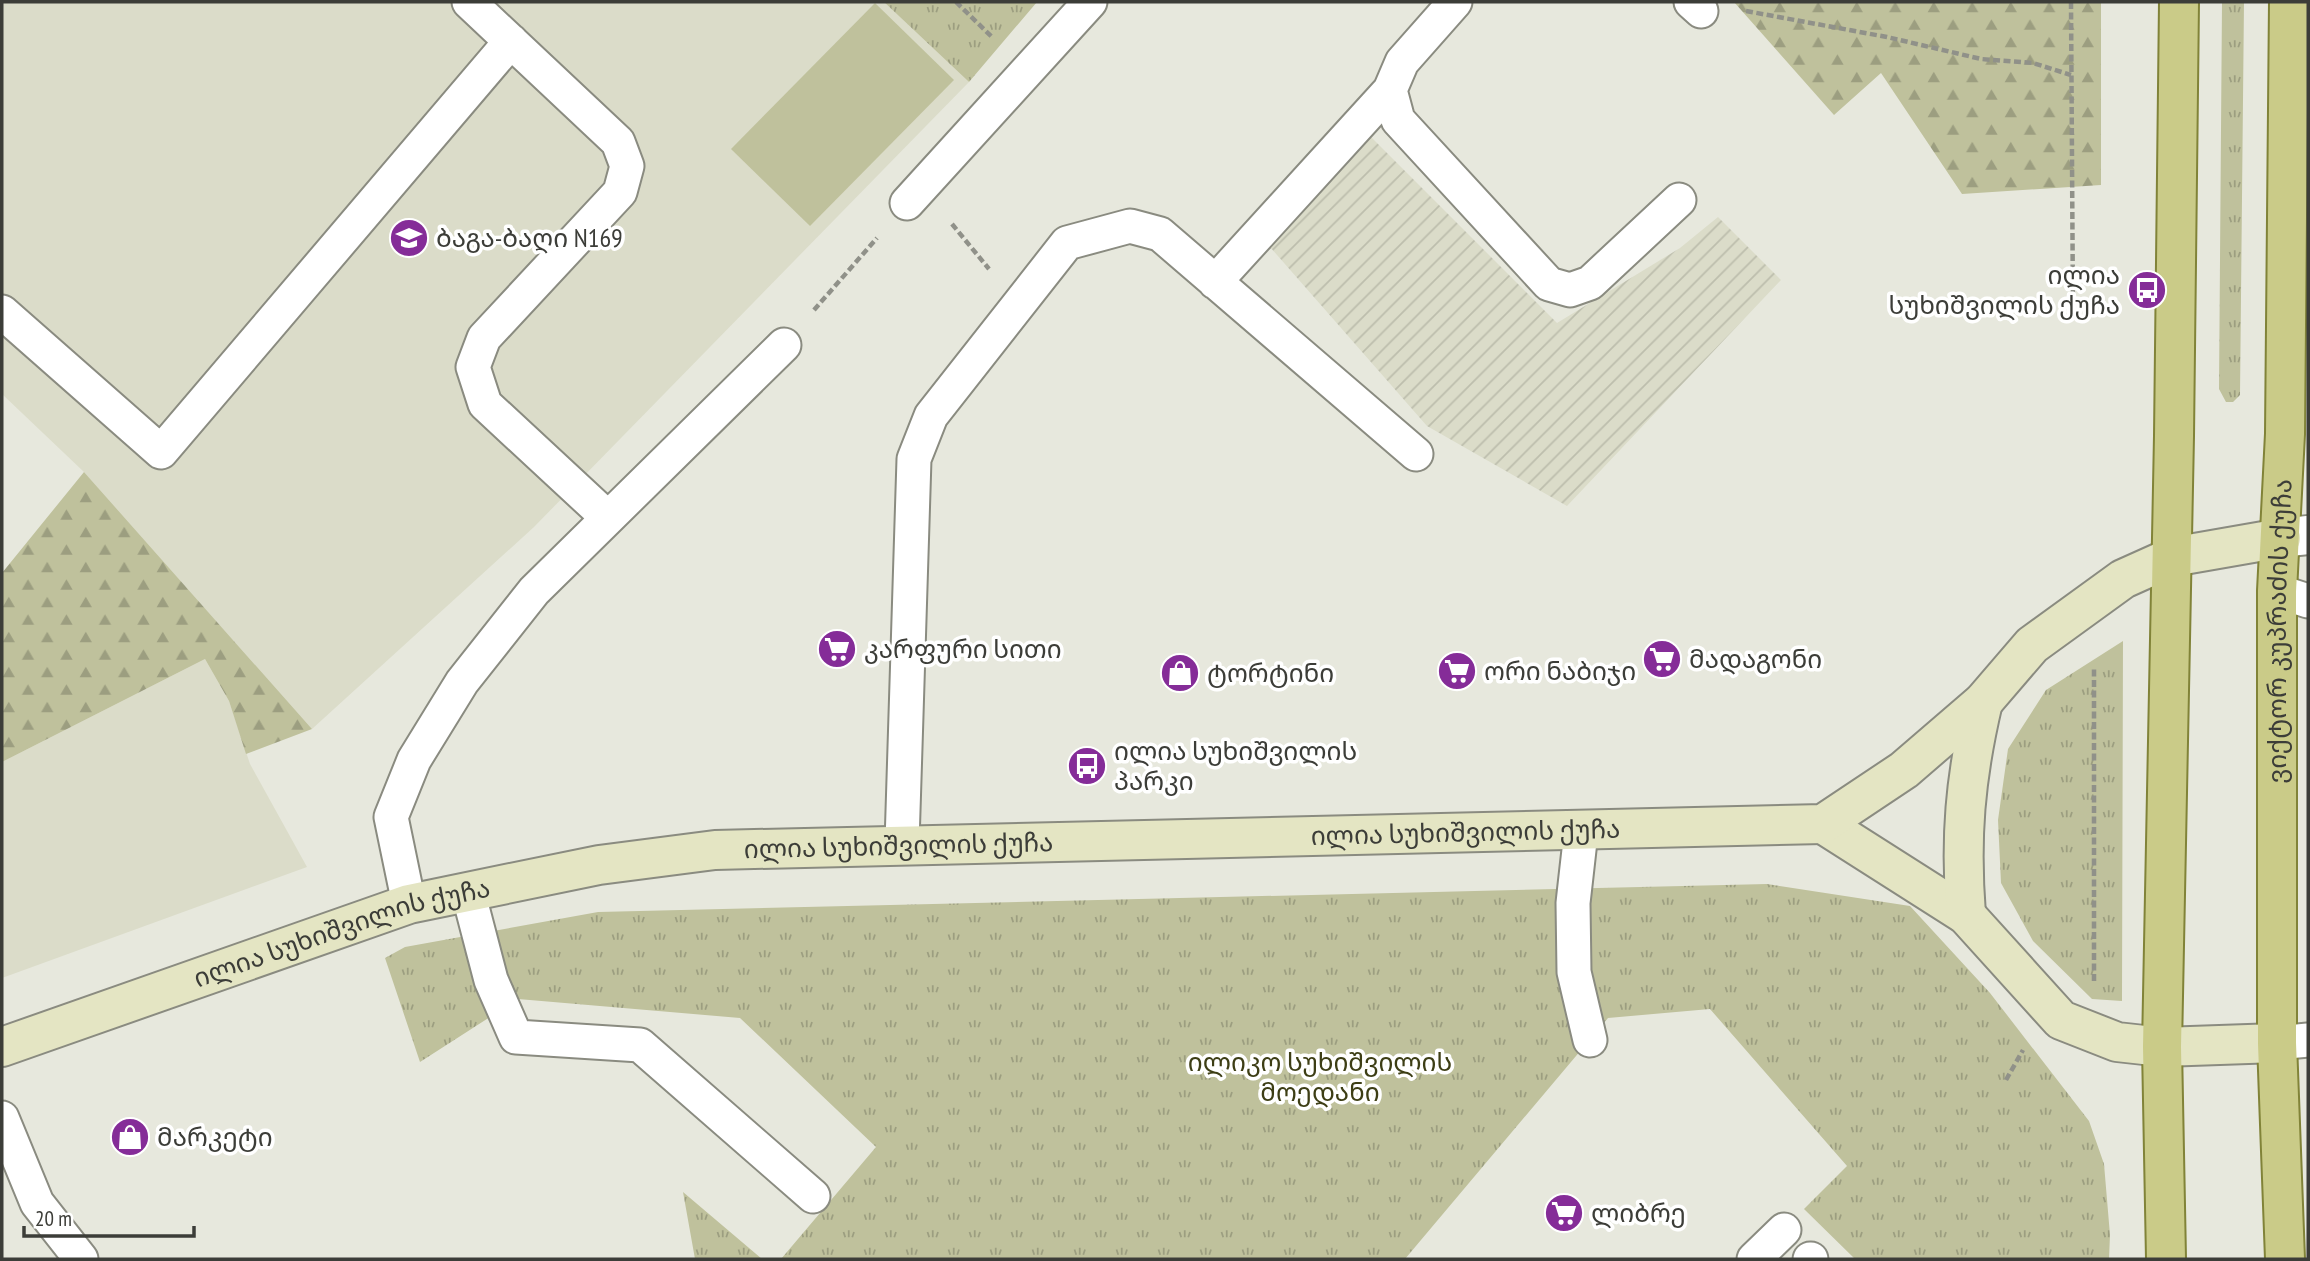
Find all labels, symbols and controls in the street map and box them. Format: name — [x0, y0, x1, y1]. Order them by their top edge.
school or university icon: ბაგა-ბაღი N169 — [388, 217, 430, 259]
place label: ბაგა-ბაღი N169 — [436, 221, 623, 254]
place label: ილია სუხიშვილის ქუჩა — [1888, 258, 2120, 321]
bus stop icon: ილია სუხიშვილის ქუჩა — [2126, 269, 2168, 311]
street label: ვიქტორ კუპრაძის ქუჩა — [2260, 478, 2299, 784]
supermarket icon: კარფური სითი — [816, 628, 858, 670]
place label: კარფური სითი — [864, 632, 1062, 665]
supermarket icon: მადაგონი — [1641, 638, 1683, 680]
place label: მადაგონი — [1689, 642, 1822, 675]
supermarket icon: ორი ნაბიჯი — [1436, 650, 1478, 692]
shop icon: ტორტინი — [1159, 652, 1201, 694]
place label: ორი ნაბიჯი — [1484, 654, 1636, 687]
place label: ტორტინი — [1207, 656, 1334, 689]
place label: ილია სუხიშვილის პარკი — [1114, 734, 1357, 797]
bus stop icon: ილია სუხიშვილის პარკი — [1066, 745, 1108, 787]
street label: ილია სუხიშვილის ქუჩა — [1310, 812, 1621, 852]
street label: ილია სუხიშვილის ქუჩა — [743, 825, 1054, 865]
street label: ილია სუხიშვილის ქუჩა — [189, 871, 493, 994]
park label: ილიკო სუხიშვილის მოედანი — [1188, 1045, 1452, 1108]
shop icon: მარკეტი — [109, 1116, 151, 1158]
place label: მარკეტი — [157, 1120, 273, 1153]
supermarket icon: ლიბრე — [1543, 1192, 1585, 1234]
scale bar — [24, 1194, 194, 1238]
place label: ლიბრე — [1591, 1196, 1686, 1229]
text: 20 m — [35, 1205, 72, 1232]

